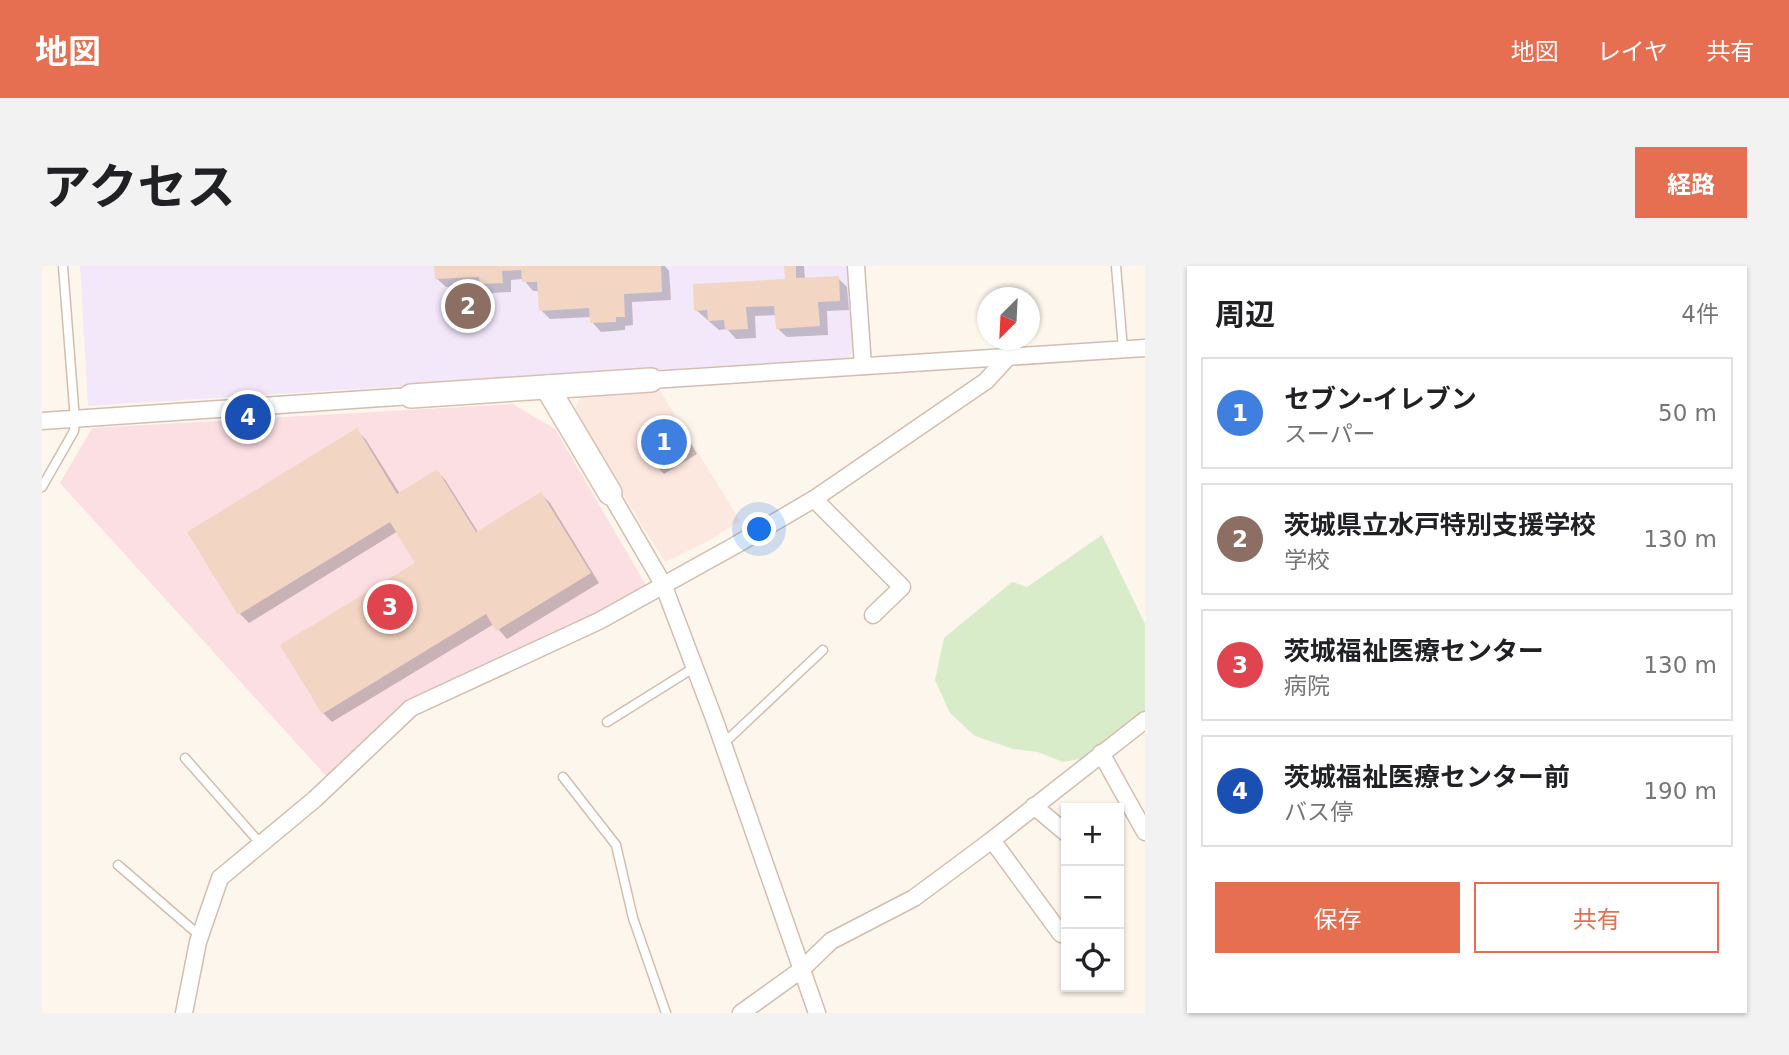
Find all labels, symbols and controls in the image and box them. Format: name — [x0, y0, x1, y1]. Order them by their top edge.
text: 地図 — [35, 32, 101, 71]
text: 地図 — [1511, 38, 1559, 66]
text: レイヤ — [1597, 38, 1668, 66]
text: 共有 — [1706, 38, 1754, 66]
button: 経路 — [1635, 147, 1747, 218]
text: アクセス — [42, 159, 236, 216]
pin: 2 — [445, 280, 491, 332]
north arrow — [977, 287, 1040, 350]
text: 周辺 — [1215, 297, 1275, 332]
text: 4件 — [1681, 301, 1719, 327]
text: セブン-イレブン — [1284, 384, 1477, 414]
pin: 4 — [225, 391, 271, 443]
text: 1 — [1232, 400, 1248, 426]
text: 50 m — [1658, 400, 1717, 426]
pin: 1 — [641, 416, 687, 468]
text: スーパー — [1284, 421, 1376, 447]
text: 茨城県立水戸特別支援学校 — [1284, 510, 1596, 540]
your location — [742, 512, 776, 546]
text: 2 — [1232, 526, 1248, 552]
text: 130 m — [1643, 526, 1717, 552]
text: 学校 — [1284, 547, 1330, 573]
pin: 3 — [367, 581, 413, 633]
text: 茨城福祉医療センター — [1284, 636, 1544, 666]
text: 3 — [1232, 652, 1248, 678]
text: 130 m — [1643, 652, 1717, 678]
text: 病院 — [1284, 673, 1330, 699]
text: 茨城福祉医療センター前 — [1284, 762, 1570, 792]
text: 4 — [1232, 778, 1248, 804]
text: 190 m — [1643, 778, 1717, 804]
text: バス停 — [1284, 799, 1353, 825]
map controls — [1061, 803, 1124, 992]
button: + — [1061, 803, 1124, 866]
button: − — [1061, 866, 1124, 929]
button: 保存 — [1215, 882, 1460, 953]
button: 共有 — [1474, 882, 1719, 953]
button: locate — [1061, 929, 1124, 992]

